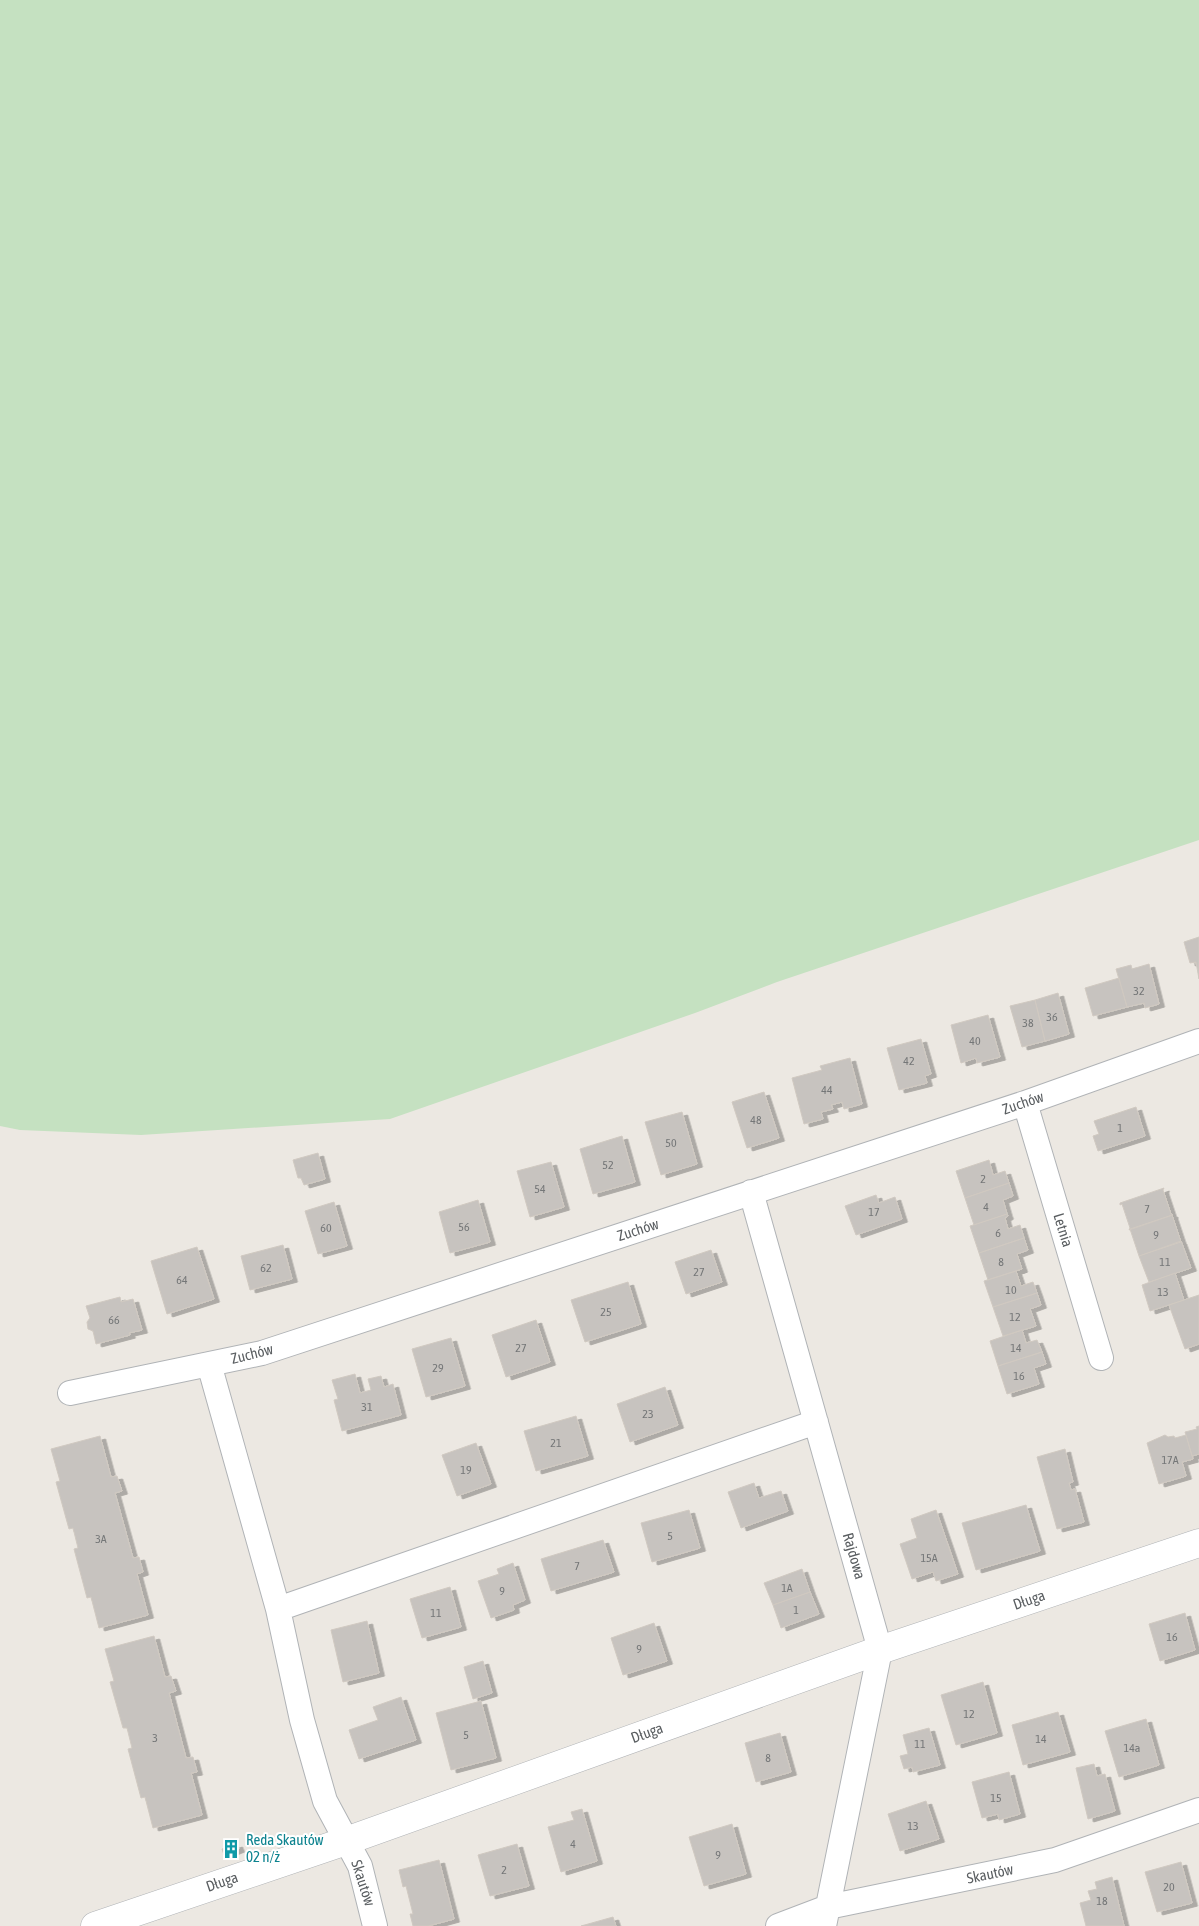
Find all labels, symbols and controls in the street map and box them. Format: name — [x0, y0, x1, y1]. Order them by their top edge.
house number: 32 — [1133, 984, 1145, 998]
house number: 36 — [1046, 1010, 1058, 1024]
house number: 38 — [1022, 1016, 1034, 1030]
house number: 40 — [969, 1034, 981, 1048]
house number: 42 — [903, 1054, 915, 1068]
house number: 44 — [821, 1083, 833, 1097]
street label: Zuchów — [1000, 1088, 1046, 1118]
house number: 48 — [750, 1113, 762, 1127]
house number: 1 — [1117, 1121, 1123, 1135]
house number: 50 — [665, 1136, 677, 1150]
house number: 52 — [602, 1158, 614, 1172]
house number: 2 — [980, 1172, 986, 1186]
house number: 54 — [534, 1182, 546, 1196]
house number: 4 — [983, 1200, 989, 1214]
house number: 7 — [1144, 1202, 1150, 1216]
house number: 17 — [868, 1205, 880, 1219]
street label: Letnia — [1050, 1211, 1077, 1249]
street label: Zuchów — [615, 1215, 661, 1244]
house number: 56 — [458, 1220, 470, 1234]
house number: 60 — [320, 1221, 332, 1235]
house number: 6 — [995, 1226, 1001, 1240]
house number: 9 — [1153, 1228, 1159, 1242]
house number: 8 — [998, 1255, 1004, 1269]
house number: 11 — [1159, 1255, 1171, 1269]
house number: 62 — [260, 1261, 272, 1275]
house number: 27 — [693, 1265, 705, 1279]
house number: 64 — [176, 1273, 188, 1287]
house number: 10 — [1005, 1283, 1017, 1297]
house number: 13 — [1157, 1285, 1169, 1299]
house number: 25 — [600, 1305, 612, 1319]
house number: 12 — [1009, 1310, 1021, 1324]
house number: 66 — [108, 1313, 120, 1327]
street label: Zuchów — [229, 1340, 275, 1367]
house number: 27 — [515, 1341, 527, 1355]
house number: 14 — [1010, 1341, 1022, 1355]
house number: 29 — [432, 1361, 444, 1375]
house number: 16 — [1013, 1369, 1025, 1383]
house number: 31 — [361, 1400, 373, 1414]
house number: 23 — [642, 1407, 654, 1421]
house number: 21 — [550, 1436, 562, 1450]
house number: 17A — [1161, 1453, 1179, 1467]
house number: 19 — [460, 1463, 472, 1477]
house number: 5 — [667, 1529, 673, 1543]
street label: Rajdowa — [840, 1531, 869, 1581]
house number: 3A — [95, 1532, 107, 1546]
house number: 15A — [920, 1551, 938, 1565]
house number: 7 — [574, 1559, 580, 1573]
house number: 1A — [781, 1581, 793, 1595]
house number: 9 — [499, 1584, 505, 1598]
street label: Długa — [1011, 1586, 1047, 1613]
house number: 1 — [793, 1603, 799, 1617]
house number: 11 — [430, 1606, 442, 1620]
house number: 16 — [1166, 1630, 1178, 1644]
house number: 9 — [636, 1642, 642, 1656]
house number: 12 — [963, 1707, 975, 1721]
street label: Długa — [629, 1719, 665, 1746]
house number: 5 — [463, 1728, 469, 1742]
house number: 3 — [152, 1731, 158, 1745]
house number: 14 — [1035, 1732, 1047, 1746]
house number: 11 — [914, 1737, 926, 1751]
house number: 14a — [1124, 1741, 1140, 1755]
house number: 8 — [765, 1751, 771, 1765]
house number: 15 — [990, 1791, 1002, 1805]
house number: 13 — [907, 1819, 919, 1833]
place label: Reda Skautów 02 n/ż — [246, 1831, 324, 1865]
house number: 4 — [570, 1837, 576, 1851]
building icon: Reda Skautów 02 n/ż — [220, 1838, 242, 1860]
house number: 9 — [715, 1848, 721, 1862]
street label: Skautów — [348, 1858, 379, 1908]
street label: Skautów — [965, 1860, 1015, 1887]
house number: 2 — [501, 1863, 507, 1877]
street label: Długa — [204, 1868, 240, 1895]
house number: 20 — [1163, 1880, 1175, 1894]
house number: 18 — [1096, 1894, 1108, 1908]

